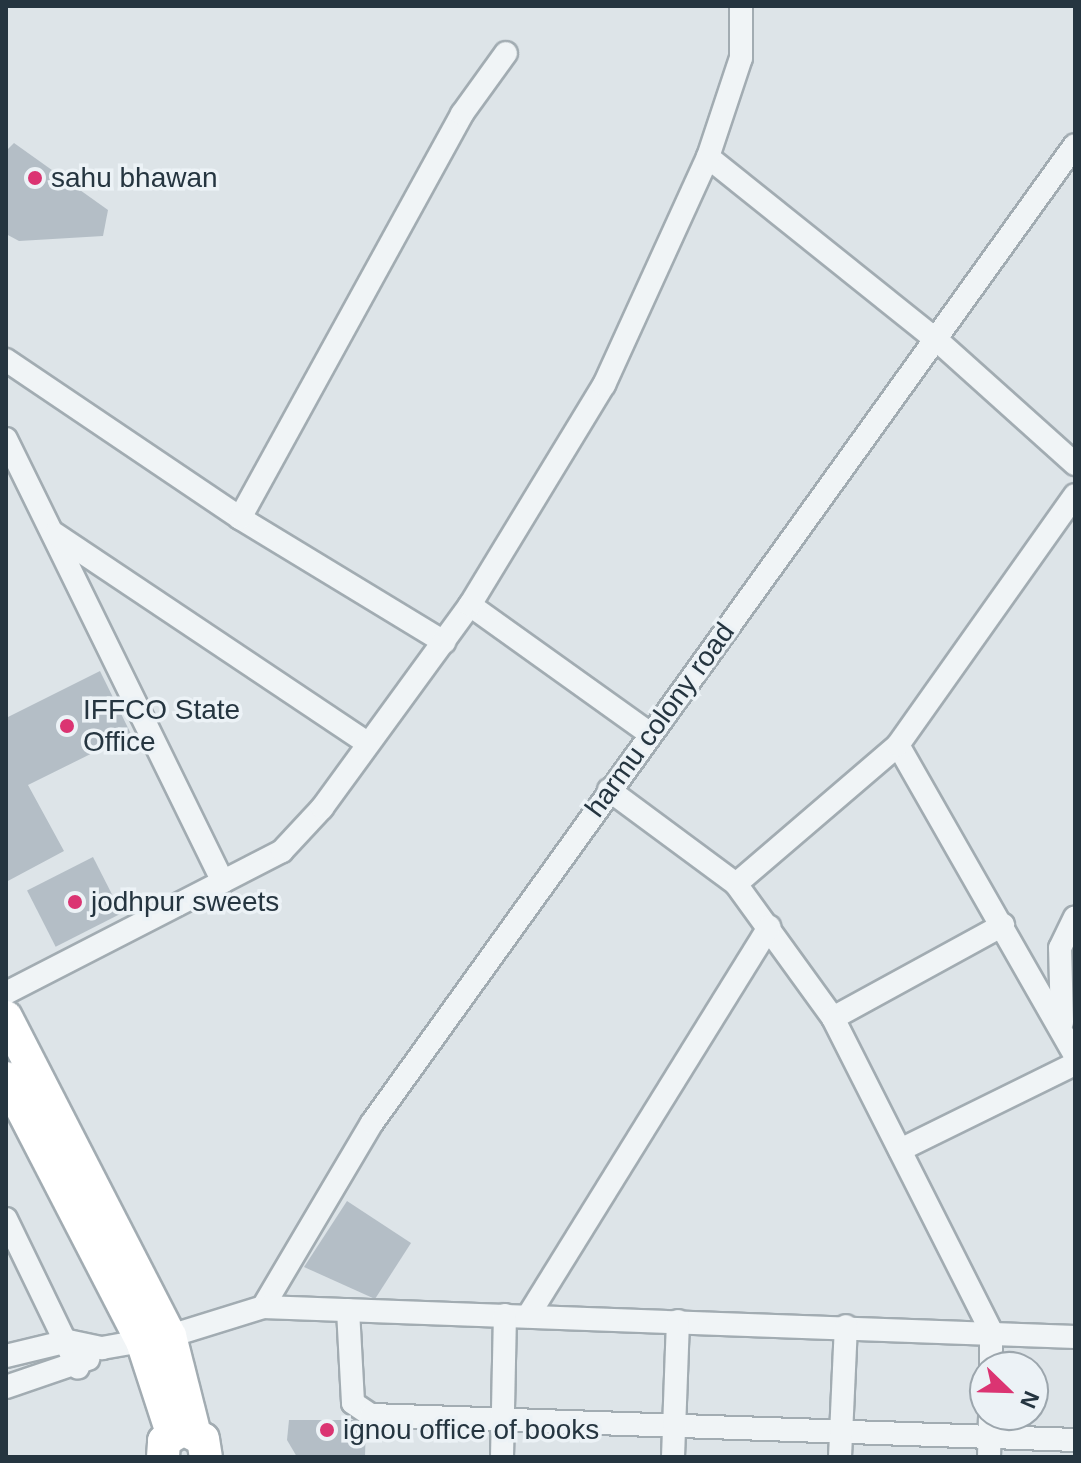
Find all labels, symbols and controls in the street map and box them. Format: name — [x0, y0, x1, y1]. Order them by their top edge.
place label: sahu bhawan — [51, 161, 218, 195]
marker: sahu bhawan — [26, 169, 44, 187]
street label: harmu colony road — [578, 616, 742, 824]
place label: IFFCO State Office — [83, 693, 240, 759]
marker: IFFCO State Office — [58, 717, 76, 735]
place label: jodhpur sweets — [91, 885, 279, 919]
marker: jodhpur sweets — [66, 893, 84, 911]
north arrow — [969, 1351, 1049, 1431]
text: N — [1015, 1388, 1044, 1412]
place label: ignou office of books — [343, 1413, 599, 1447]
marker: ignou office of books — [318, 1421, 336, 1439]

